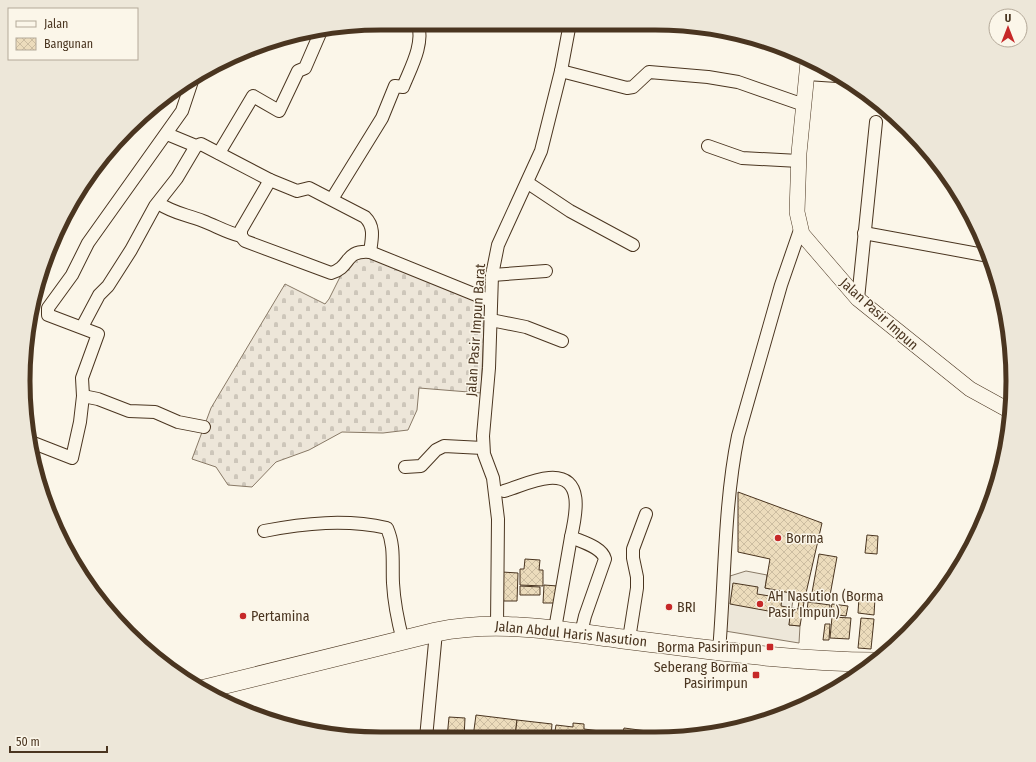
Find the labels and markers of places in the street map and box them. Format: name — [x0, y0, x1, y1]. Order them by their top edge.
place label: Borma — [786, 530, 824, 547]
marker: Borma — [773, 533, 783, 543]
place label: AH Nasution (Borma Pasir Impun) — [768, 588, 884, 621]
place label: BRI — [677, 599, 696, 616]
marker: AH Nasution (Borma Pasir Impun) — [755, 599, 765, 609]
marker: BRI — [664, 602, 674, 612]
place label: Pertamina — [251, 608, 310, 625]
marker: Pertamina — [238, 611, 248, 621]
place label: Borma Pasirimpun — [657, 639, 762, 656]
marker: Borma Pasirimpun — [765, 642, 775, 652]
place label: Seberang Borma Pasirimpun — [654, 659, 748, 692]
marker: Seberang Borma Pasirimpun — [751, 670, 761, 680]

